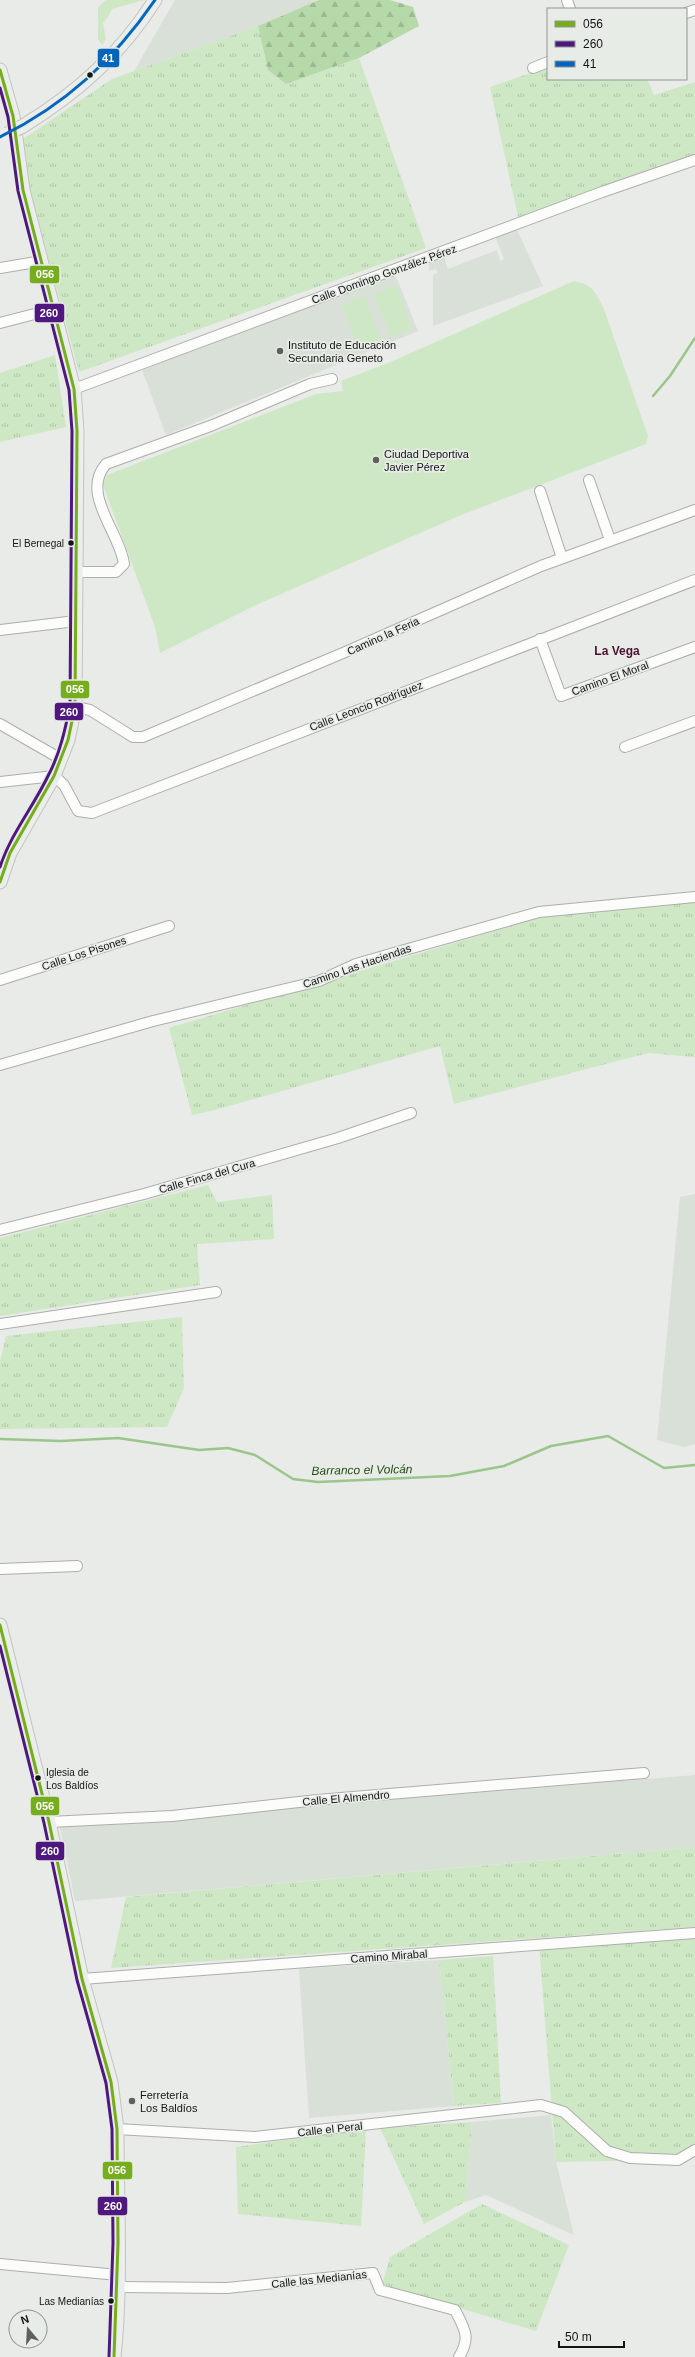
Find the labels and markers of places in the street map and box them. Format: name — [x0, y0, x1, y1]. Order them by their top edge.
unlabelled marker — [85, 70, 95, 80]
place label: Instituto de Educación Secundaria Geneto — [288, 339, 396, 364]
marker: Instituto de Educación Secundaria Geneto — [275, 346, 285, 356]
place label: Ciudad Deportiva Javier Pérez — [384, 448, 470, 473]
marker: Ciudad Deportiva Javier Pérez — [371, 455, 381, 465]
place label: El Bernegal — [12, 538, 64, 549]
marker: El Bernegal — [66, 538, 76, 548]
place label: Iglesia de Los Baldíos — [46, 1767, 98, 1791]
marker: Iglesia de Los Baldíos — [33, 1773, 43, 1783]
place label: Ferretería Los Baldíos — [140, 2089, 198, 2114]
marker: Ferretería Los Baldíos — [127, 2096, 137, 2106]
place label: Las Medianías — [39, 2296, 104, 2307]
marker: Las Medianías — [106, 2296, 116, 2306]

